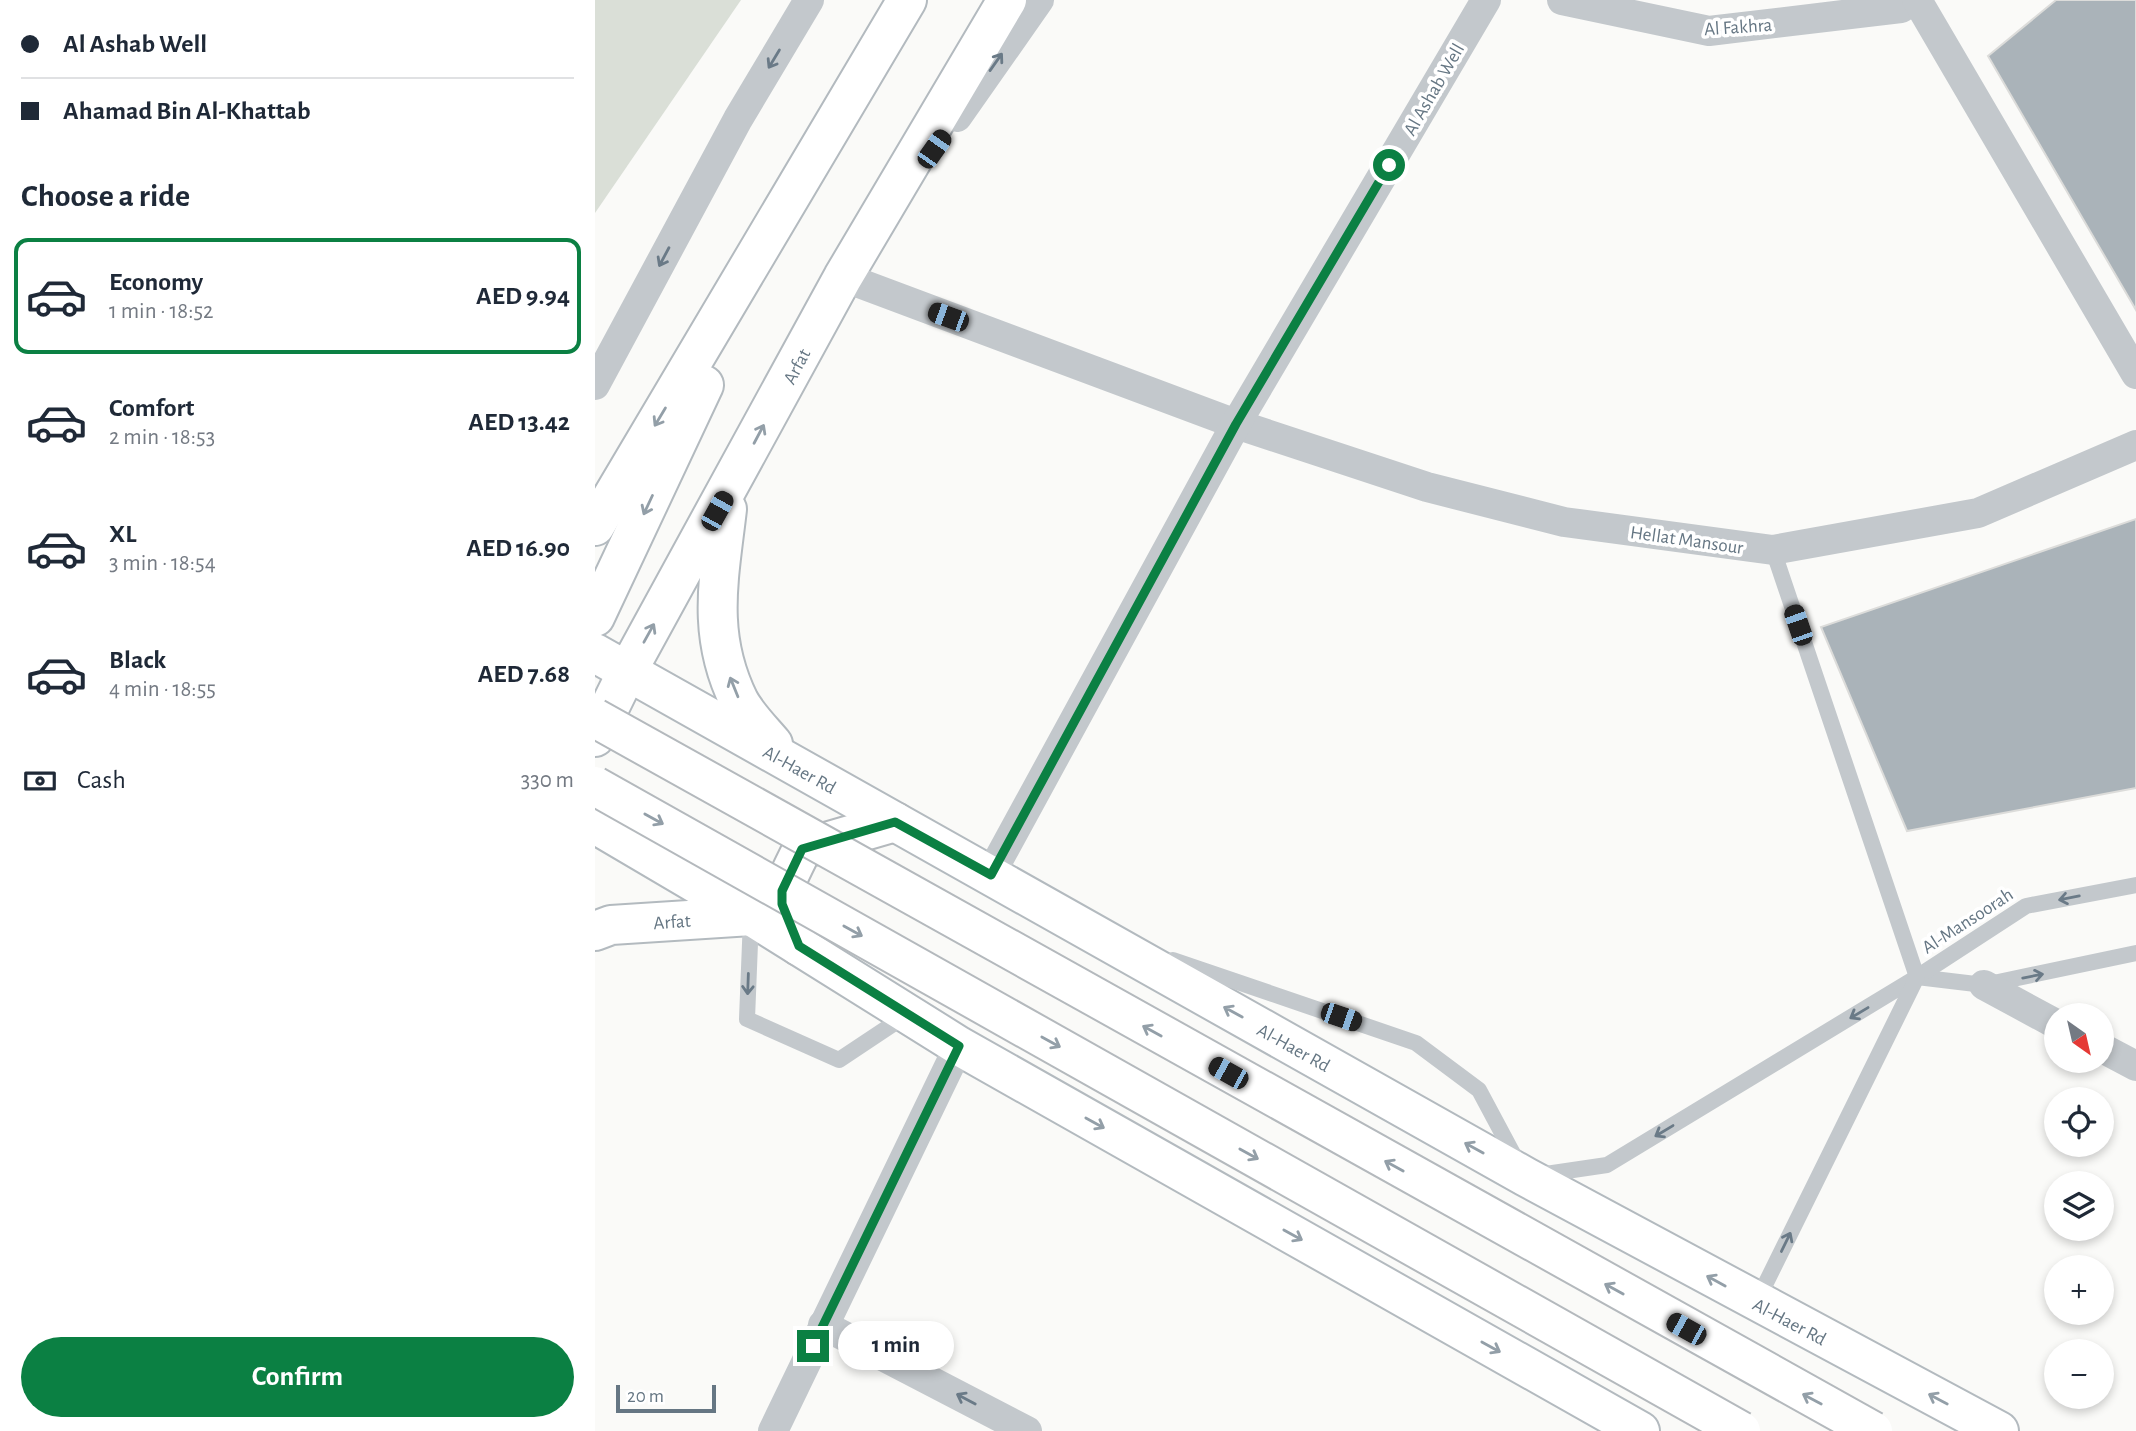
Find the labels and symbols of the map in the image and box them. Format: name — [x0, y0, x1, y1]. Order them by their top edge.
street label: Al Fakhra — [1703, 16, 1773, 39]
street label: Al Ashab Well — [1400, 41, 1468, 139]
one-way arrow — [767, 48, 781, 68]
one-way arrow — [989, 53, 1003, 72]
car — [914, 126, 955, 172]
route start — [1373, 149, 1405, 181]
one-way arrow — [656, 247, 670, 267]
car — [925, 300, 972, 334]
street label: Arfat — [780, 346, 814, 388]
one-way arrow — [652, 406, 666, 426]
one-way arrow — [753, 424, 766, 445]
car — [698, 488, 737, 534]
one-way arrow — [640, 494, 654, 515]
street label: Hellat Mansour — [1629, 523, 1745, 558]
car — [1782, 602, 1815, 648]
one-way arrow — [643, 623, 656, 644]
one-way arrow — [726, 677, 739, 698]
street label: Al-Haer Rd — [760, 743, 839, 798]
one-way arrow — [644, 812, 664, 826]
street label: Al-Mansoorah — [1919, 885, 2017, 958]
one-way arrow — [2058, 892, 2081, 905]
street label: Arfat — [653, 912, 691, 933]
one-way arrow — [842, 924, 862, 938]
one-way arrow — [2021, 969, 2044, 982]
one-way arrow — [742, 972, 755, 995]
car — [1318, 1000, 1365, 1034]
north arrow — [2044, 1003, 2114, 1073]
one-way arrow — [1223, 1005, 1243, 1019]
one-way arrow — [1849, 1006, 1869, 1020]
street label: Al-Haer Rd — [1254, 1021, 1333, 1076]
one-way arrow — [1143, 1024, 1163, 1038]
one-way arrow — [1040, 1036, 1061, 1049]
car — [1205, 1054, 1252, 1092]
one-way arrow — [1084, 1117, 1105, 1130]
one-way arrow — [1655, 1124, 1675, 1138]
one-way arrow — [1464, 1141, 1484, 1155]
one-way arrow — [1239, 1147, 1259, 1161]
one-way arrow — [1384, 1159, 1404, 1173]
one-way arrow — [1282, 1229, 1303, 1242]
one-way arrow — [1780, 1232, 1794, 1253]
one-way arrow — [1706, 1274, 1726, 1288]
one-way arrow — [1604, 1282, 1624, 1296]
street label: Al-Haer Rd — [1749, 1295, 1829, 1350]
car — [1663, 1310, 1710, 1348]
callout: 1 min — [837, 1322, 953, 1370]
route end — [797, 1330, 829, 1362]
one-way arrow — [1480, 1341, 1501, 1354]
scale bar — [616, 1382, 716, 1414]
one-way arrow — [956, 1392, 977, 1406]
one-way arrow — [1803, 1392, 1823, 1406]
one-way arrow — [1928, 1392, 1949, 1405]

